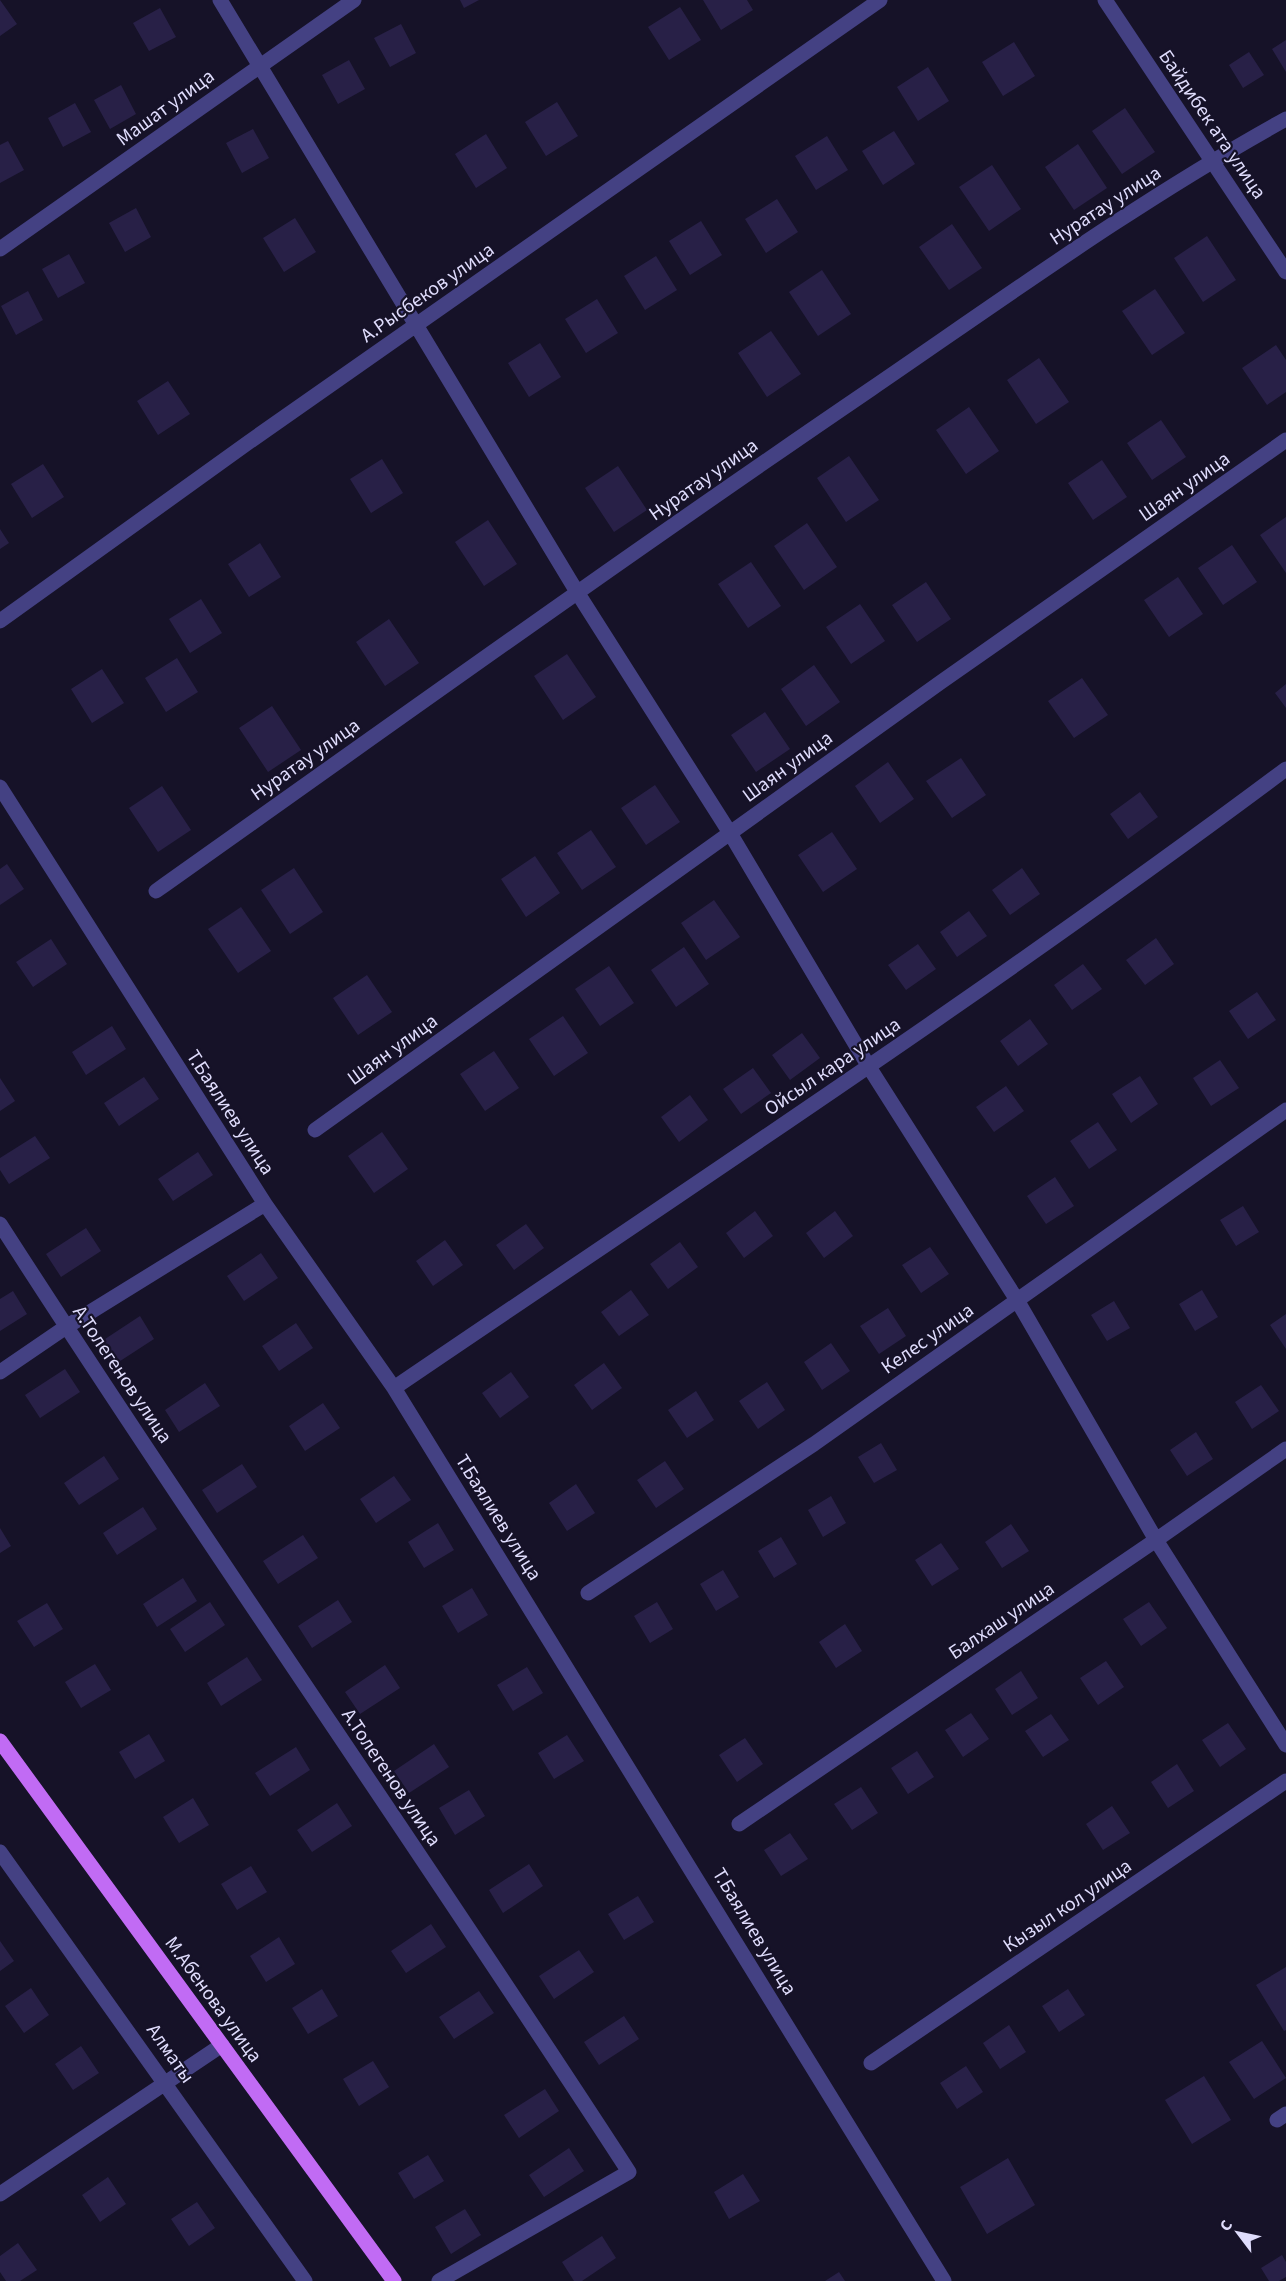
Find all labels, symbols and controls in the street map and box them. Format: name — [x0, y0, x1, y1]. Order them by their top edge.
street label: Байдибек ата улица — [1152, 44, 1273, 205]
street label: Машат улица — [111, 63, 220, 153]
street label: Нуратау улица — [1044, 159, 1167, 252]
street label: А.Рысбеков улица — [355, 236, 500, 349]
street label: Нуратау улица — [643, 432, 764, 528]
street label: Шаян улица — [1133, 445, 1236, 529]
street label: Нуратау улица — [245, 712, 366, 808]
street label: Шаян улица — [737, 724, 839, 809]
street label: Шаян улица — [342, 1007, 444, 1092]
street label: Ойсыл кара улица — [759, 1011, 906, 1123]
street label: Т.Баялиев улица — [179, 1045, 281, 1181]
street label: Келес улица — [876, 1297, 980, 1381]
street label: А.Толегенов улица — [66, 1300, 179, 1449]
street label: Т.Баялиев улица — [448, 1449, 548, 1586]
street label: Балхаш улица — [943, 1575, 1060, 1667]
street label: А.Толегенов улица — [335, 1703, 448, 1852]
street label: Кызыл кол улица — [998, 1852, 1137, 1959]
street label: Т.Баялиев улица — [705, 1863, 803, 2000]
street label: М.Абенова улица — [158, 1931, 269, 2068]
street label: Алматы — [139, 2018, 201, 2089]
north arrow — [1208, 2203, 1268, 2263]
text: С — [1214, 2216, 1238, 2235]

